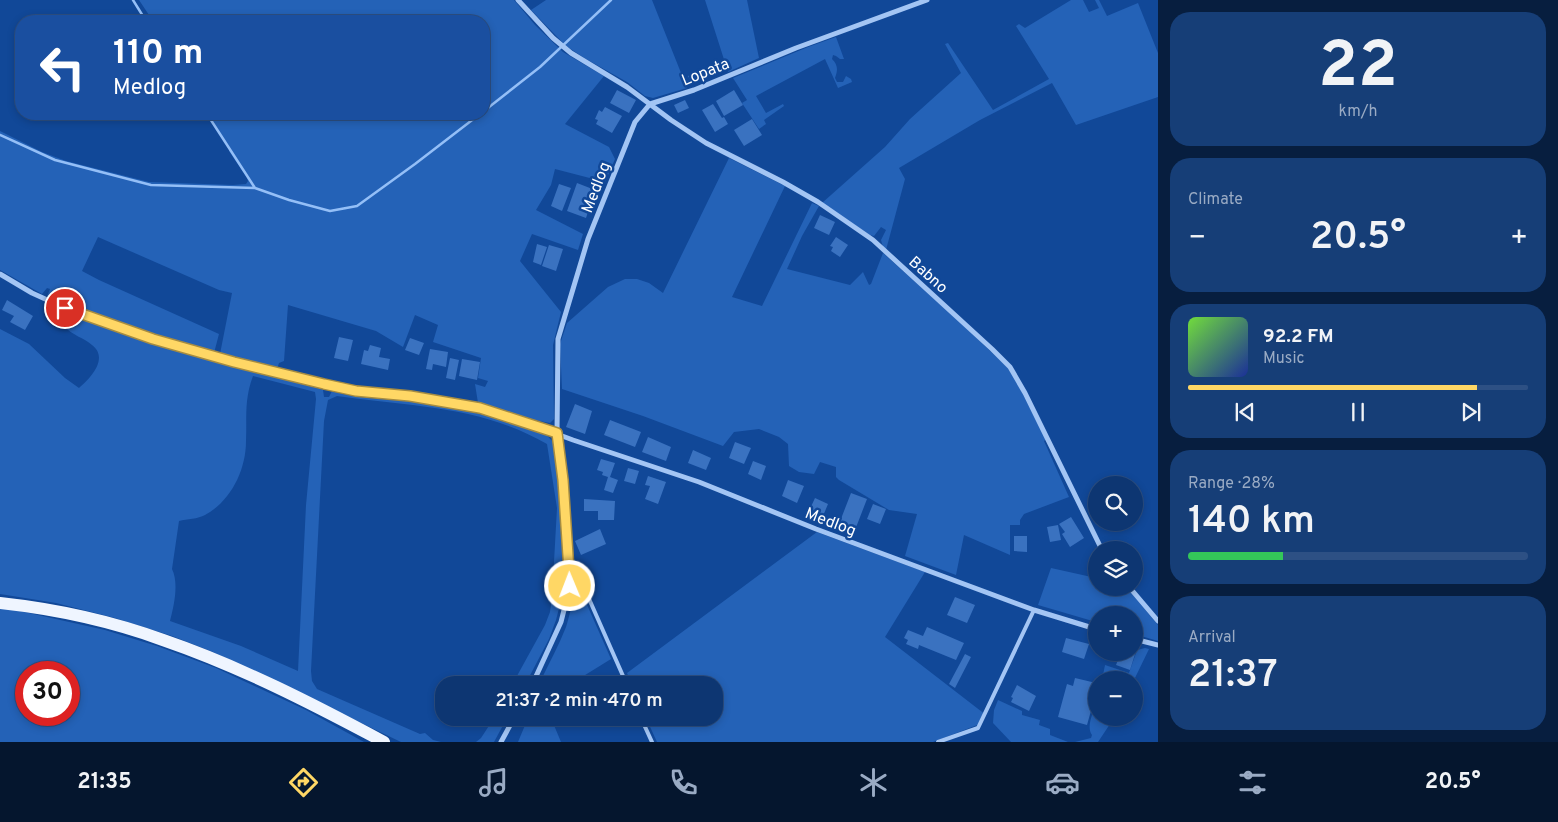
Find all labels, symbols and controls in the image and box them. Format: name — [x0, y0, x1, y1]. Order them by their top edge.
text: 22 — [1318, 28, 1398, 110]
text: 110 m — [113, 32, 203, 76]
icon: left — [30, 35, 95, 100]
street label: Lopata — [679, 54, 732, 91]
text: Medlog — [113, 75, 186, 102]
text: km/h — [1339, 102, 1377, 122]
street label: Medlog — [578, 159, 616, 216]
text: Climate — [1188, 190, 1243, 210]
text: 20.5° — [1310, 214, 1406, 263]
text: − — [1188, 221, 1206, 257]
text: + — [1510, 221, 1528, 257]
street label: Babno — [904, 253, 952, 298]
pin — [44, 287, 86, 329]
icon: arrive — [51, 294, 79, 322]
text: 92.2 FM — [1263, 325, 1334, 349]
text: Music — [1263, 349, 1304, 369]
icon: previous — [1231, 398, 1259, 426]
icon: pause — [1344, 398, 1372, 426]
icon: next — [1457, 398, 1485, 426]
text: Range · 28% — [1188, 474, 1275, 494]
map controls — [1088, 476, 1143, 726]
button: search — [1088, 476, 1143, 531]
text: 140 km — [1188, 498, 1315, 547]
street label: Medlog — [802, 504, 859, 542]
button: layers — [1088, 541, 1143, 596]
position arrow — [543, 559, 595, 611]
button: + — [1088, 606, 1143, 661]
text: Arrival — [1188, 628, 1236, 648]
text: 21:37 — [1188, 652, 1278, 701]
speed limit sign: 30 — [15, 661, 80, 726]
button: − — [1088, 671, 1143, 726]
text: 21:37 · 2 min · 470 m — [495, 689, 663, 713]
icon: directions — [286, 765, 321, 800]
icon: music — [476, 765, 511, 800]
icon: phone — [666, 765, 701, 800]
icon: climate — [856, 765, 891, 800]
icon: car — [1045, 765, 1080, 800]
icon: filters — [1235, 765, 1270, 800]
text: 21:35 — [77, 769, 132, 796]
text: 20.5° — [1425, 769, 1481, 796]

